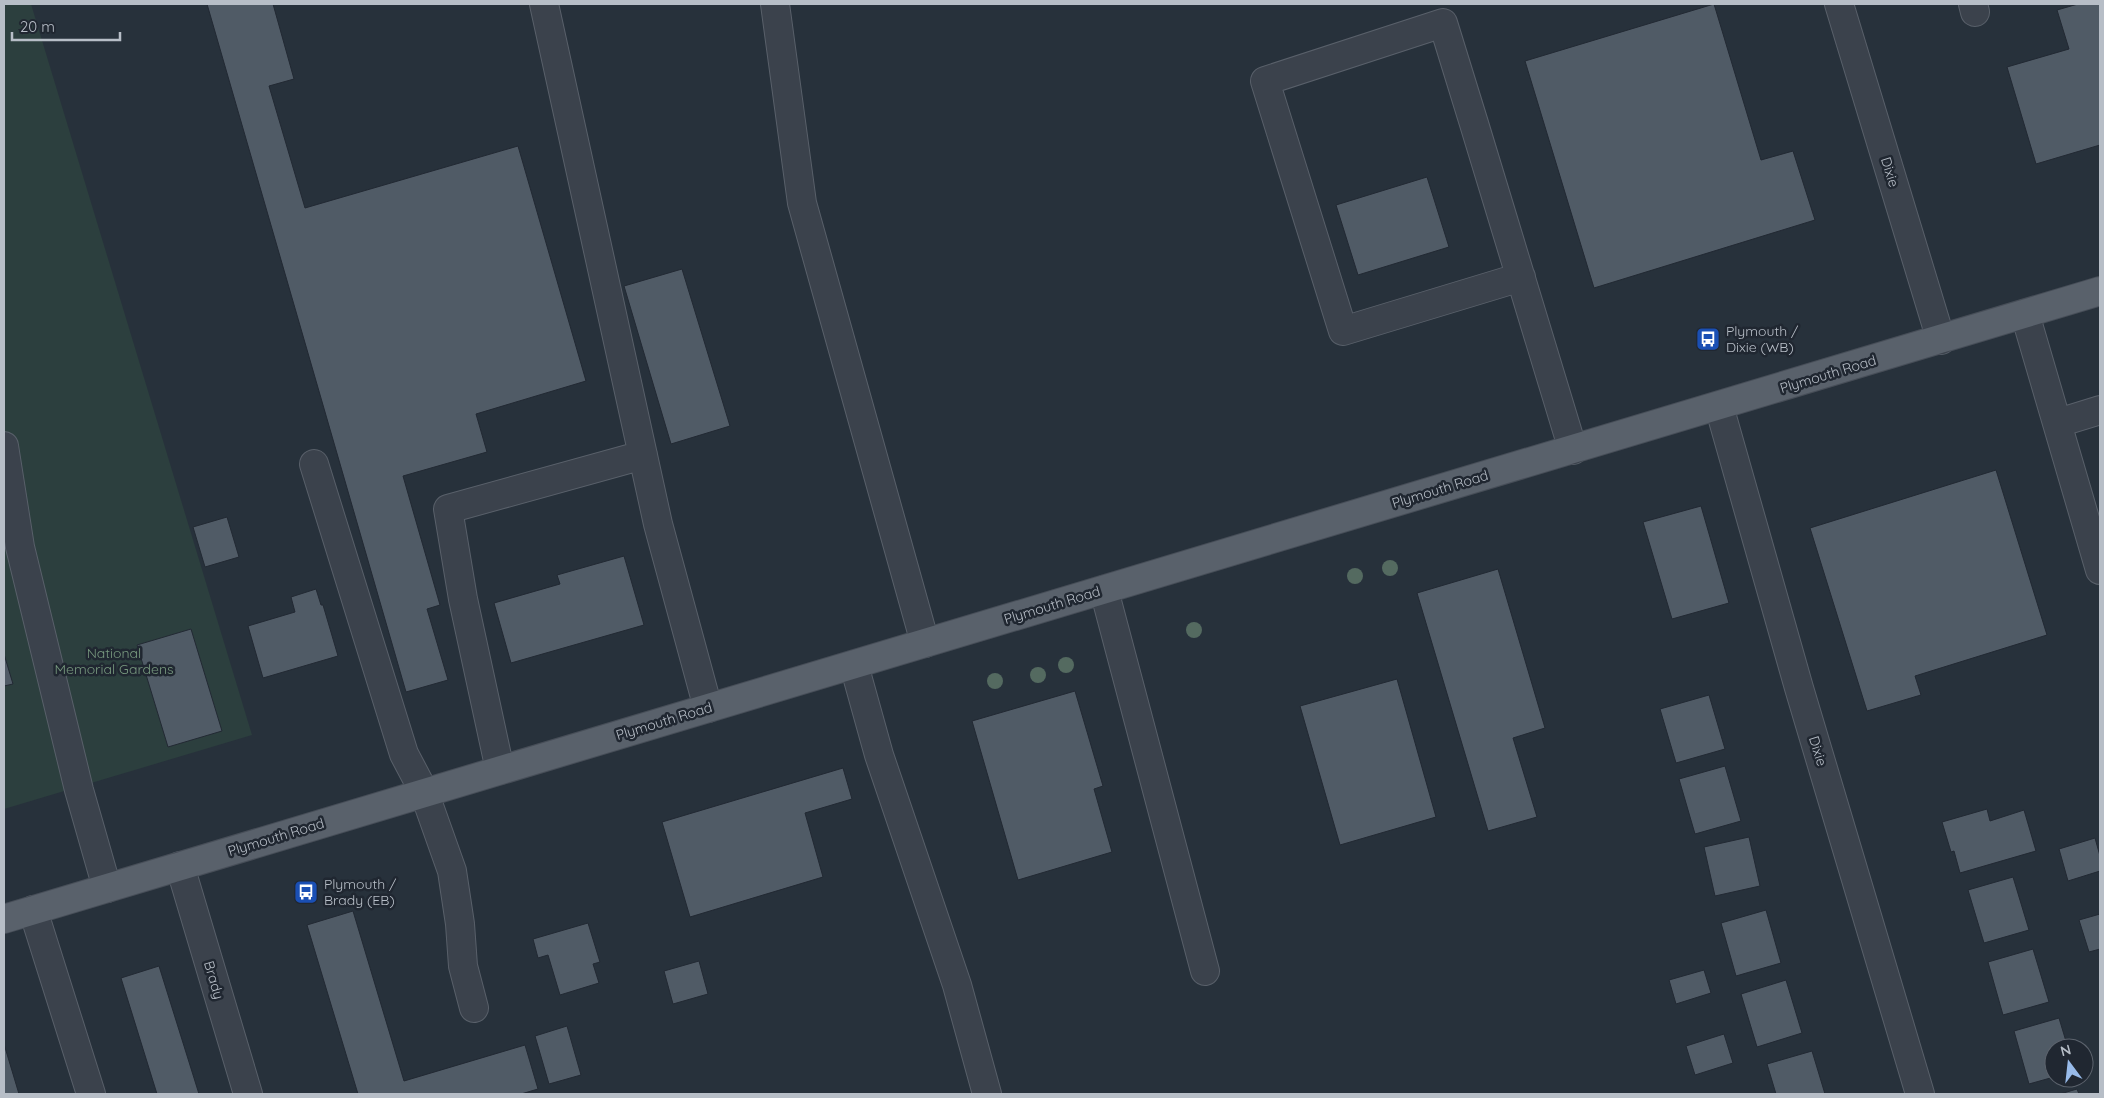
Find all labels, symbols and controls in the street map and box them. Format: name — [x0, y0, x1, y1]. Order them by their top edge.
scale bar — [12, 10, 120, 42]
text: 20 m — [20, 17, 55, 36]
street label: Dixie — [1877, 155, 1903, 189]
place label: Plymouth / Dixie (WB) — [1726, 322, 1799, 356]
bus stop icon: Plymouth / Dixie (WB) — [1695, 326, 1721, 352]
street label: Plymouth Road — [1778, 351, 1878, 397]
street label: Plymouth Road — [1390, 466, 1490, 512]
street label: Plymouth Road — [1002, 582, 1102, 628]
park label: National Memorial Gardens — [54, 644, 174, 678]
street label: Plymouth Road — [614, 698, 714, 744]
street label: Dixie — [1805, 734, 1831, 768]
street label: Plymouth Road — [226, 814, 326, 860]
place label: Plymouth / Brady (EB) — [324, 875, 397, 909]
bus stop icon: Plymouth / Brady (EB) — [293, 879, 319, 905]
street label: Brady — [200, 959, 228, 1001]
north arrow — [2044, 1038, 2094, 1088]
text: N — [2058, 1040, 2073, 1060]

